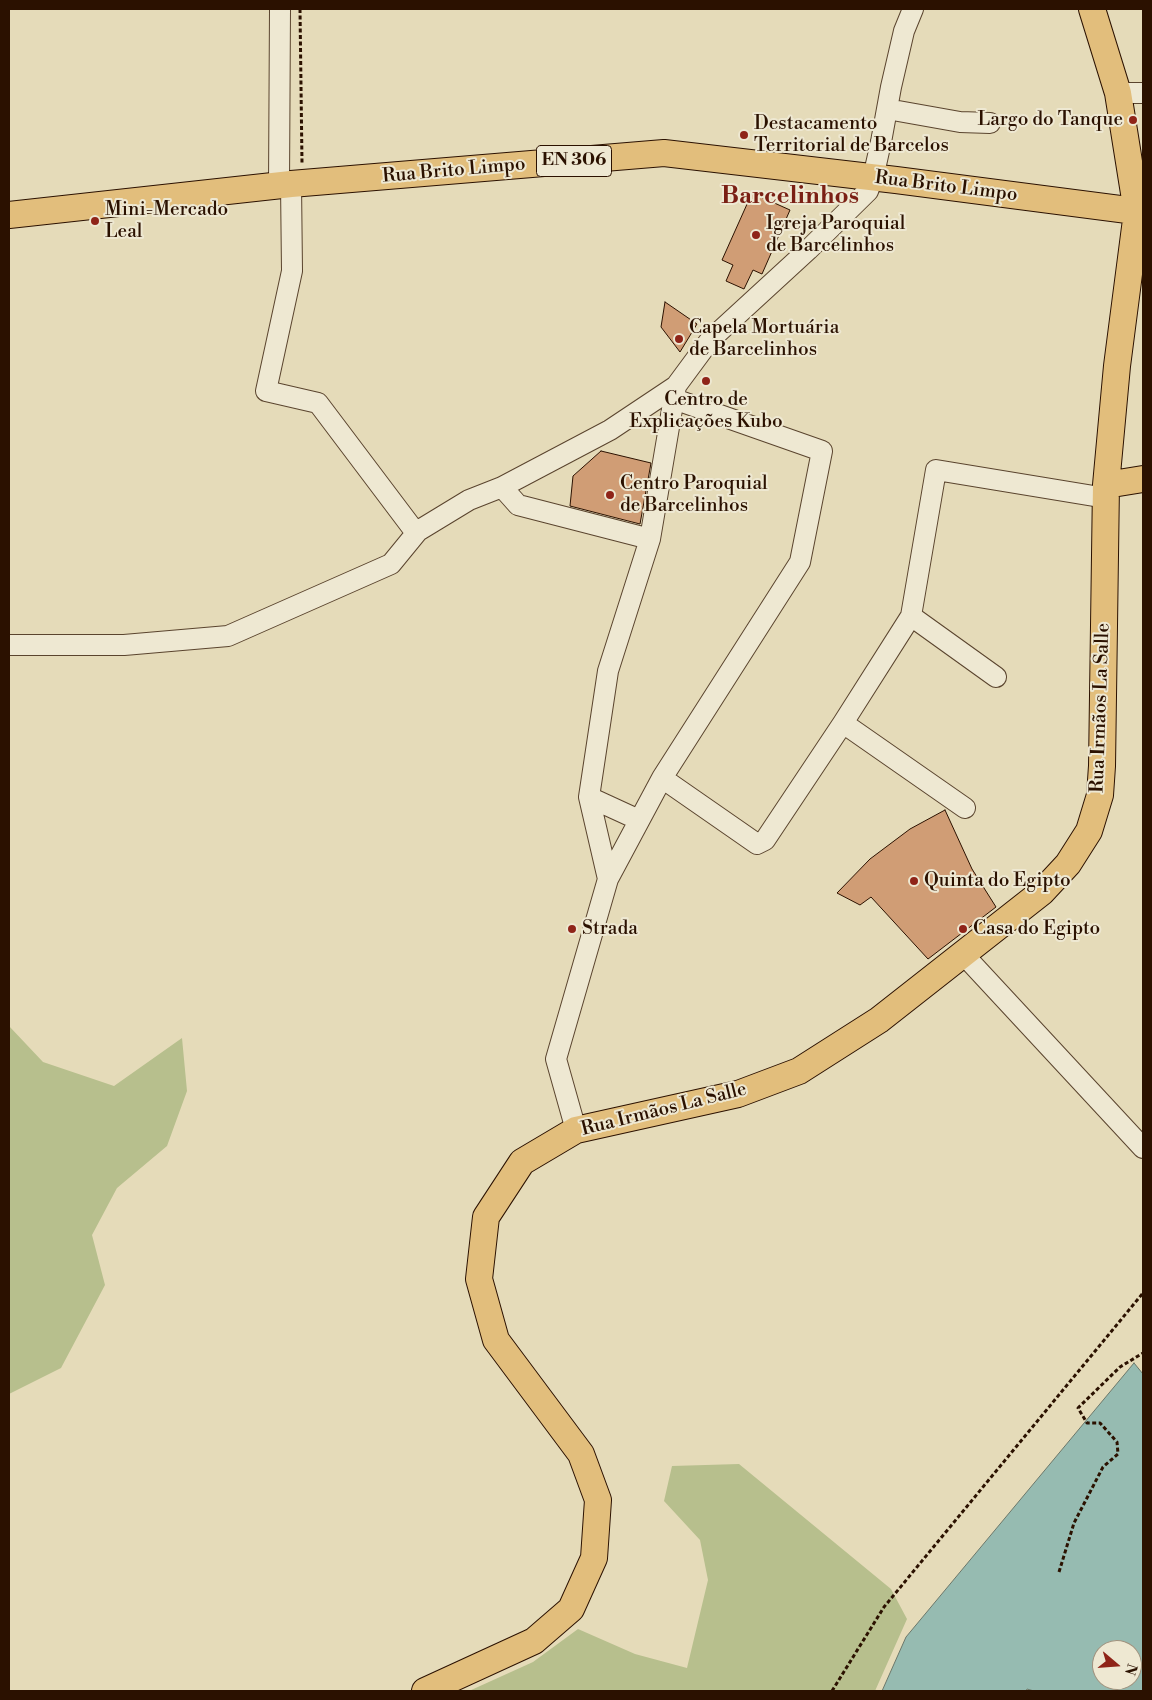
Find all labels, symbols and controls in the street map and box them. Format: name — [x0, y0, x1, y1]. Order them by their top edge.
place label: Largo do Tanque — [978, 109, 1123, 131]
place label: Destacamento Territorial de Barcelos — [754, 113, 949, 157]
marker: Largo do Tanque — [1127, 114, 1139, 126]
marker: Destacamento Territorial de Barcelos — [738, 129, 750, 141]
road number: EN 306 — [536, 146, 612, 177]
street label: Rua Brito Limpo — [381, 153, 527, 189]
street label: Rua Brito Limpo — [873, 167, 1019, 207]
district label: Barcelinhos — [721, 183, 859, 211]
place label: Mini-Mercado Leal — [105, 199, 228, 243]
place label: Igreja Paroquial de Barcelinhos — [766, 213, 905, 257]
marker: Mini-Mercado Leal — [89, 215, 101, 227]
marker: Igreja Paroquial de Barcelinhos — [750, 229, 762, 241]
place label: Capela Mortuária de Barcelinhos — [689, 317, 839, 361]
marker: Capela Mortuária de Barcelinhos — [673, 333, 685, 345]
marker: Centro de Explicações Kubo — [700, 375, 712, 387]
place label: Centro de Explicações Kubo — [629, 389, 783, 433]
place label: Centro Paroquial de Barcelinhos — [620, 473, 768, 517]
marker: Centro Paroquial de Barcelinhos — [604, 489, 616, 501]
street label: Rua Irmãos La Salle — [1087, 623, 1115, 793]
place label: Quinta do Egipto — [924, 870, 1071, 892]
marker: Quinta do Egipto — [908, 875, 920, 887]
place label: Strada — [582, 918, 638, 940]
place label: Casa do Egipto — [973, 918, 1100, 940]
marker: Strada — [566, 923, 578, 935]
marker: Casa do Egipto — [957, 923, 969, 935]
street label: Rua Irmãos La Salle — [579, 1078, 749, 1142]
north arrow — [1092, 1640, 1142, 1690]
text: N — [1120, 1661, 1141, 1677]

